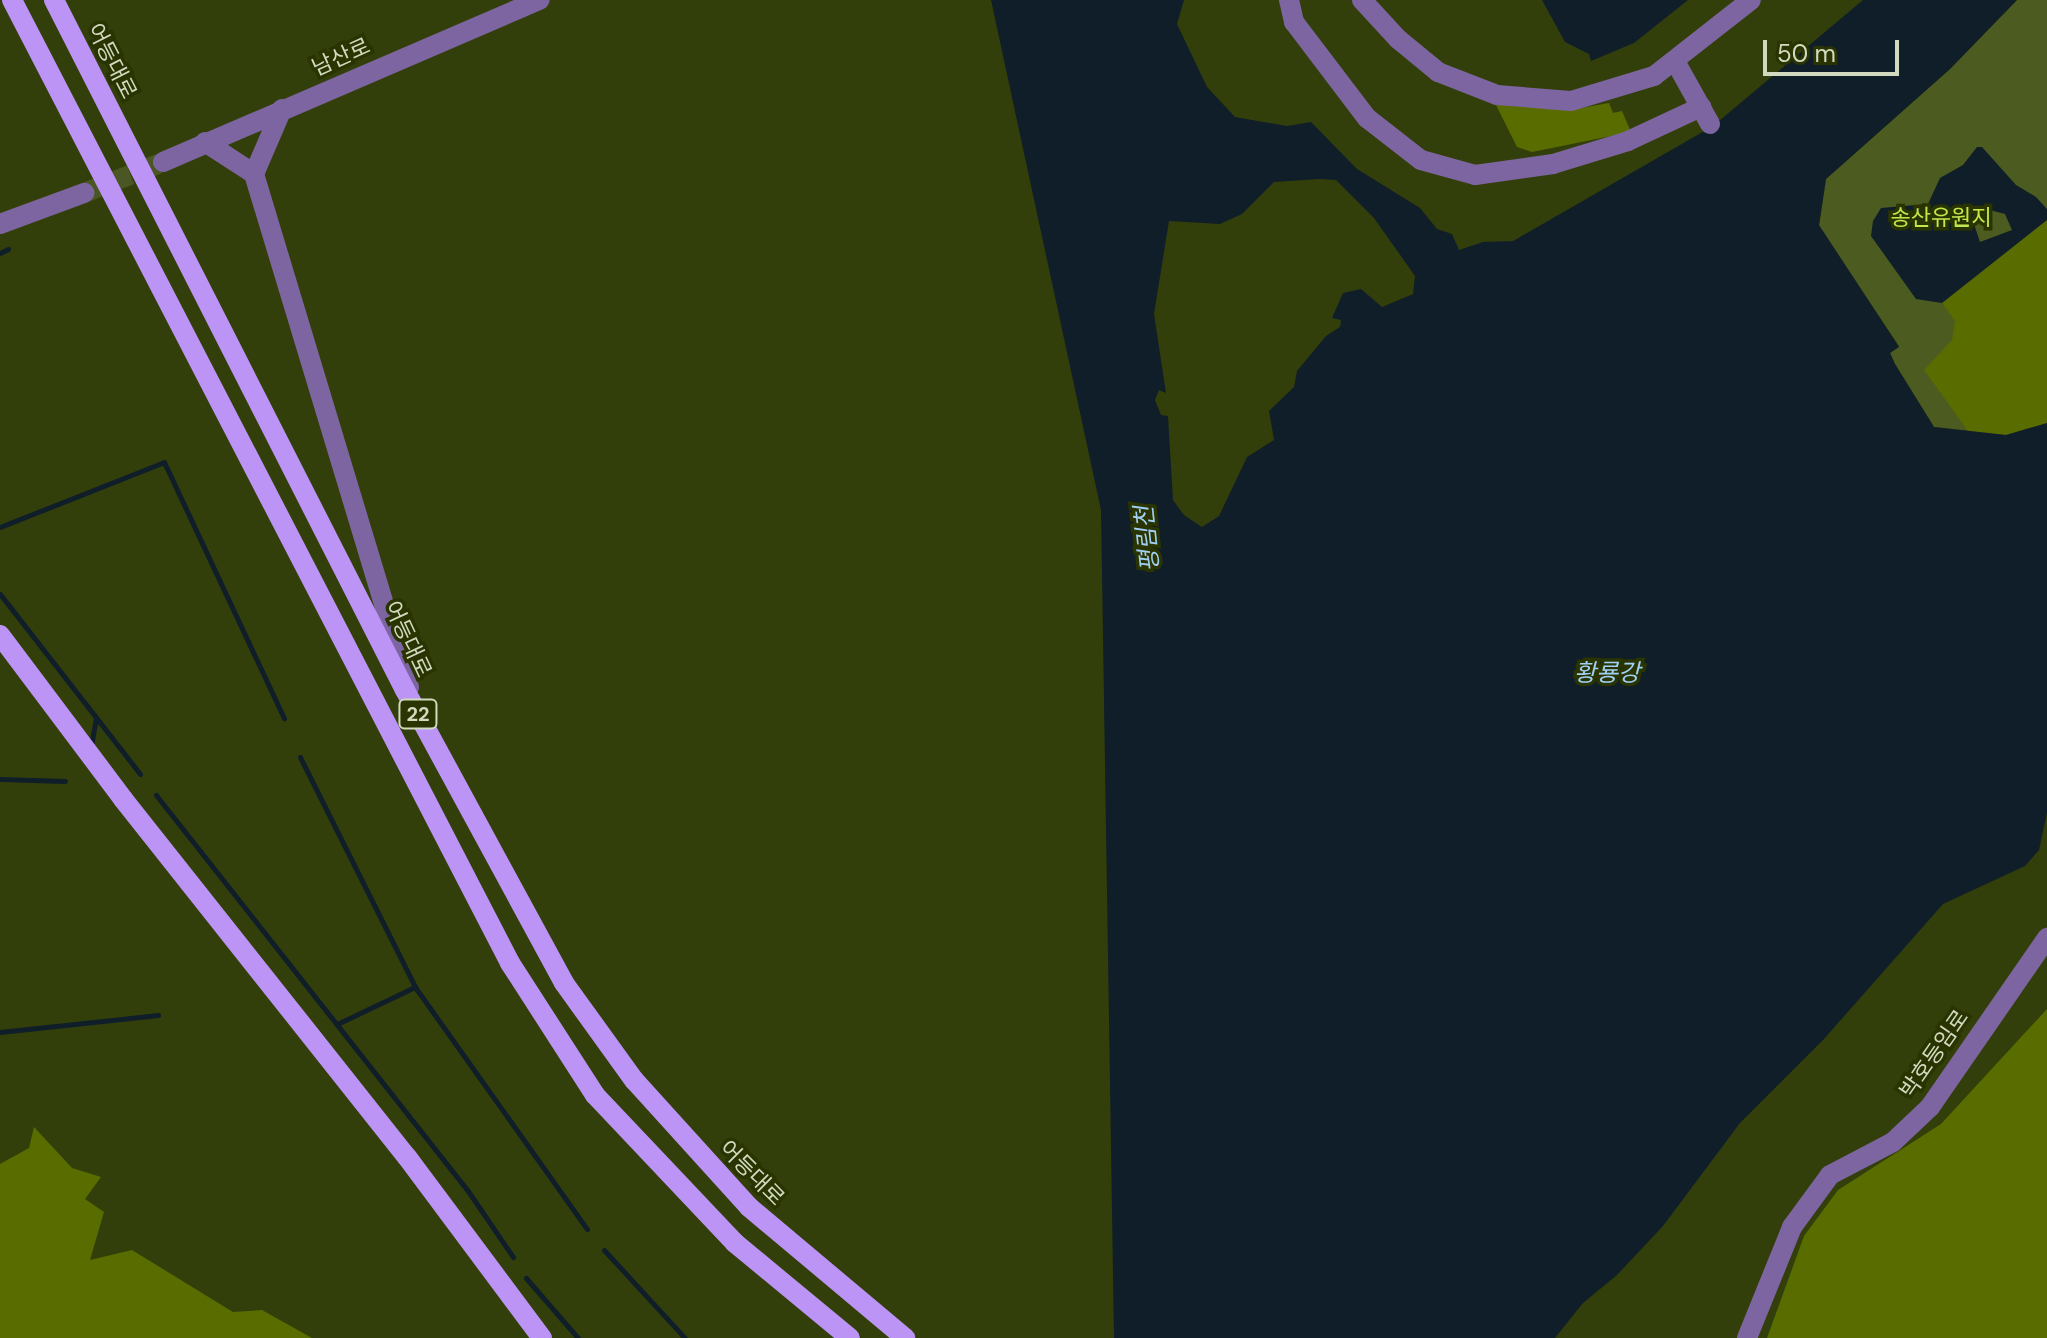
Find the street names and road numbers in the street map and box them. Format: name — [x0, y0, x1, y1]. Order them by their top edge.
street label: 어등대로 — [82, 19, 142, 103]
street label: 남산로 — [308, 33, 374, 81]
street label: 어등대로 — [379, 597, 437, 681]
road number: 22 — [398, 698, 438, 730]
street label: 박호등임로 — [1894, 1005, 1974, 1103]
street label: 어등대로 — [714, 1135, 790, 1211]

